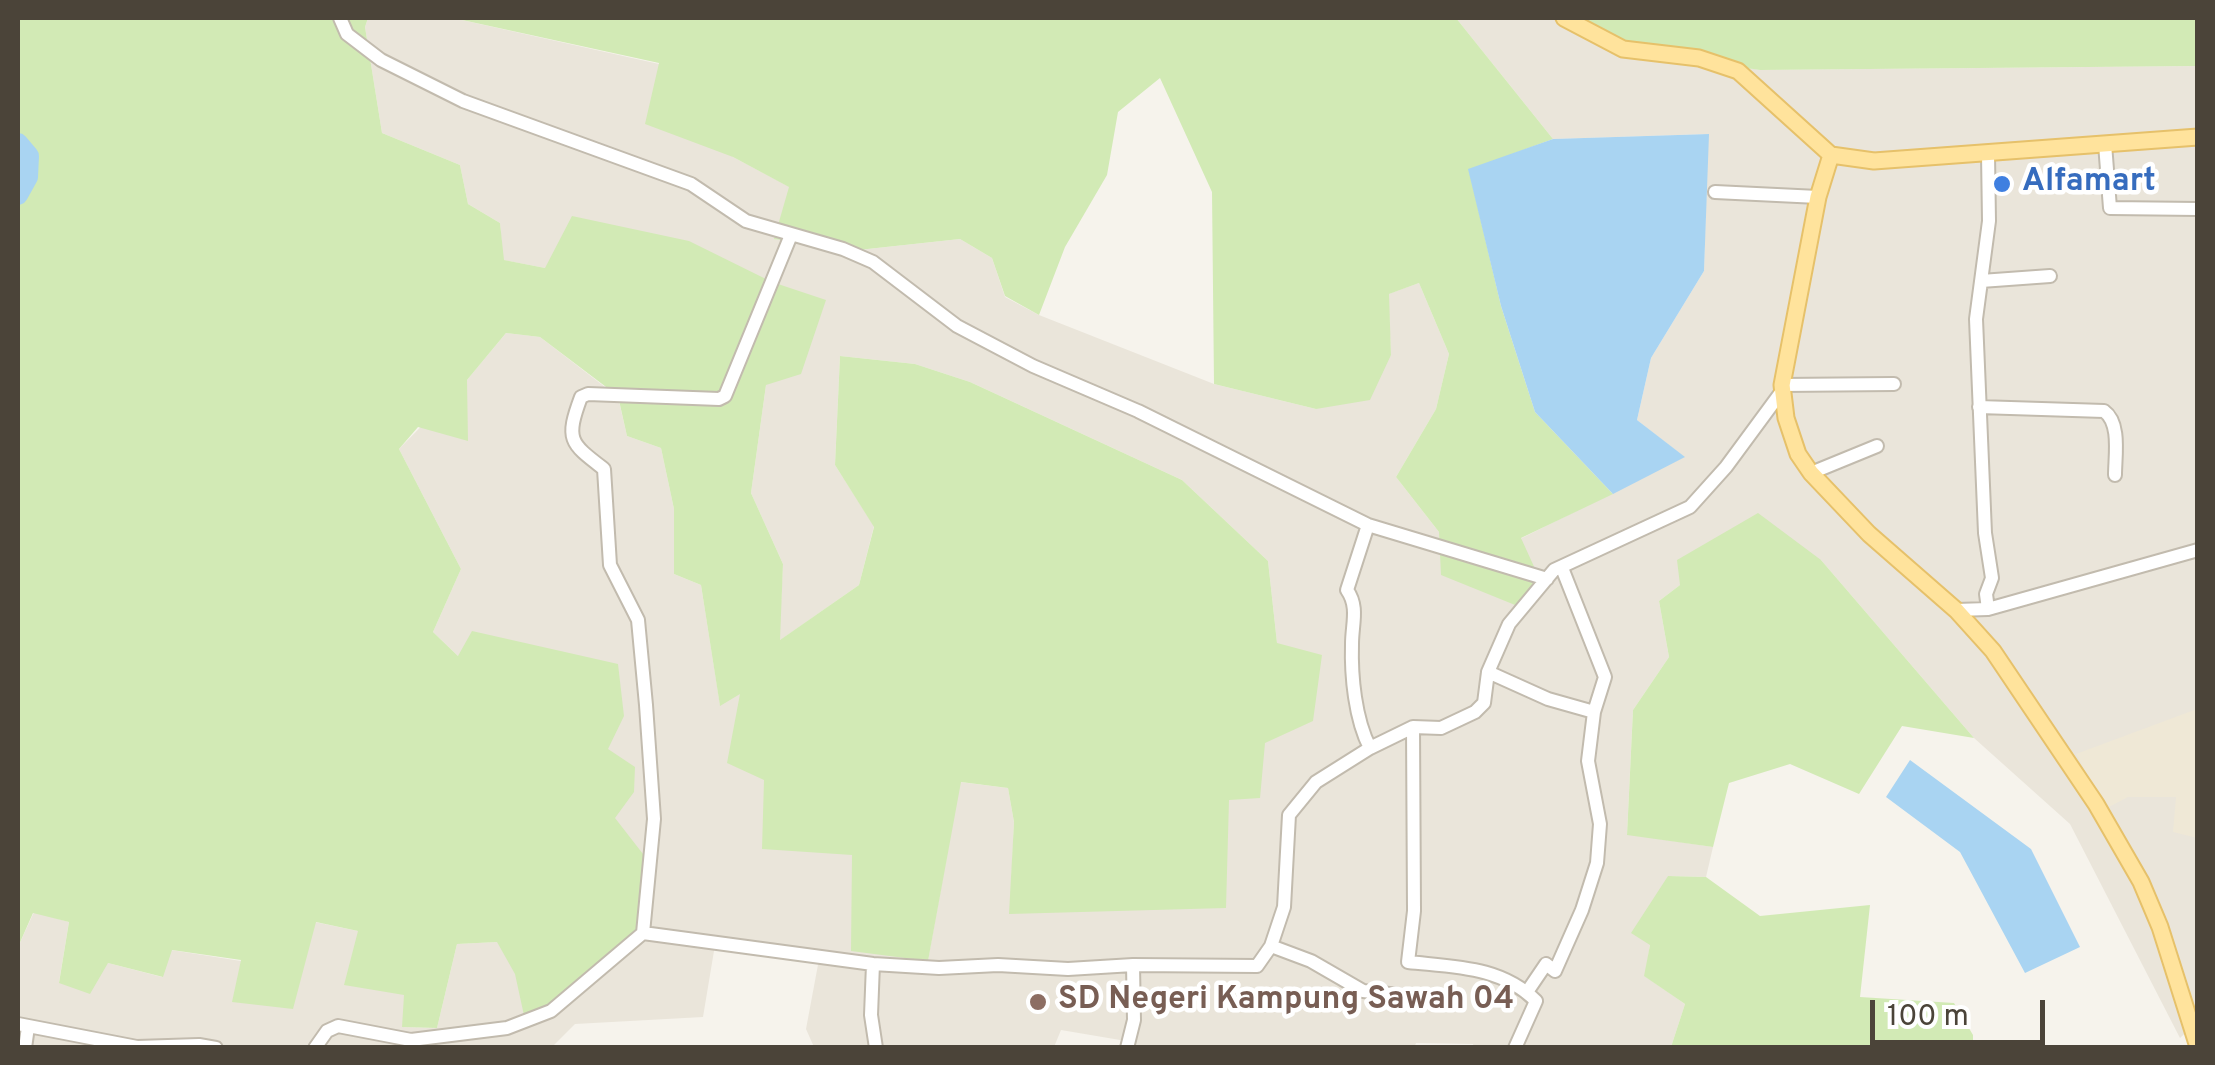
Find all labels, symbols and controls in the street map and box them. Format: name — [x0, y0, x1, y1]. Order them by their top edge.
place label: Alfamart — [2022, 165, 2156, 203]
marker: Alfamart — [1991, 173, 2013, 195]
scale bar — [1875, 980, 2050, 1042]
place label: SD Negeri Kampung Sawah 04 — [1058, 983, 1514, 1021]
marker: SD Negeri Kampung Sawah 04 — [1027, 991, 1049, 1013]
text: 100 m — [1887, 999, 1969, 1036]

